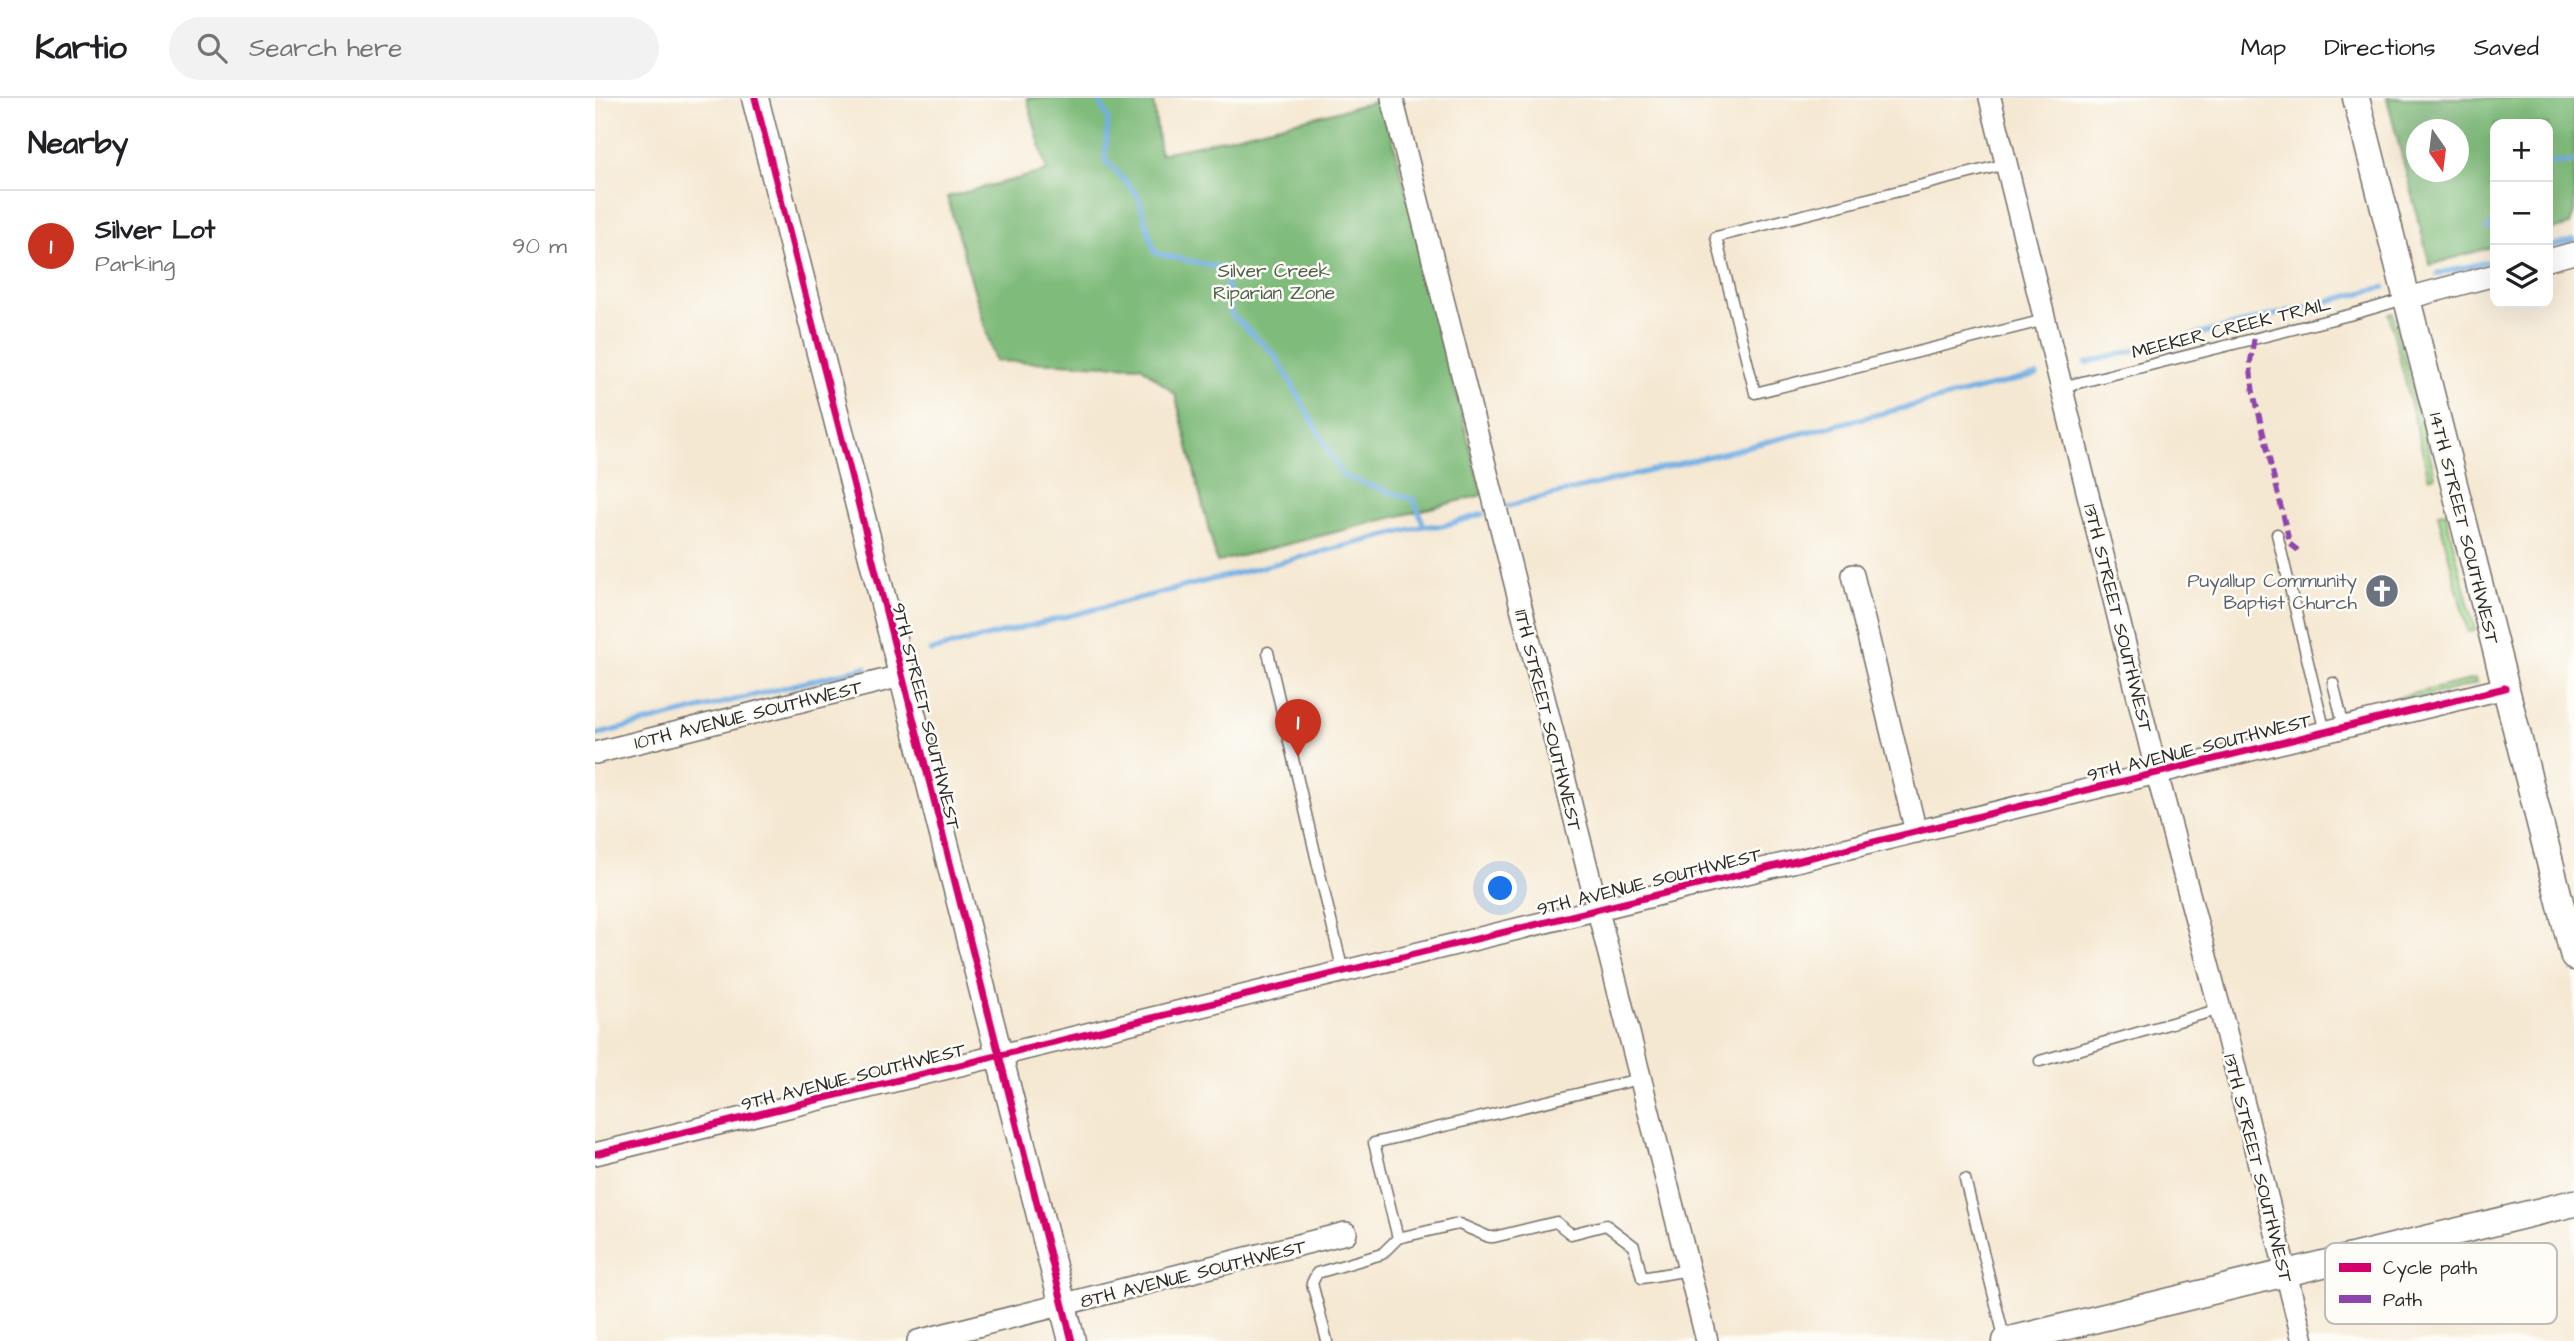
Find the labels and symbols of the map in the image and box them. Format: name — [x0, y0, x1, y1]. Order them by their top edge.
north arrow — [2406, 119, 2469, 182]
park label: Silver Creek Riparian Zone — [1213, 258, 1335, 307]
street label: MEEKER CREEK TRAIL — [2129, 291, 2334, 366]
street label: 14TH STREET SOUTHWEST — [2422, 410, 2505, 647]
street label: 13TH STREET SOUTHWEST — [2076, 501, 2159, 736]
place label: Puyallup Community Baptist Church — [2187, 568, 2358, 617]
church icon: Puyallup Community Baptist Church — [2363, 572, 2401, 610]
street label: 9TH STREET SOUTHWEST — [884, 600, 967, 833]
street label: 11TH STREET SOUTHWEST — [1507, 607, 1588, 834]
street label: 10TH AVENUE SOUTHWEST — [631, 674, 865, 757]
pin: 1 — [1275, 699, 1321, 757]
street label: 9TH AVENUE SOUTHWEST — [2084, 707, 2315, 789]
street label: 9TH AVENUE SOUTHWEST — [1534, 841, 1765, 923]
your location — [1483, 871, 1517, 905]
street label: 9TH AVENUE SOUTHWEST — [738, 1036, 969, 1118]
street label: 13TH STREET SOUTHWEST — [2216, 1051, 2299, 1286]
street label: 8TH AVENUE SOUTHWEST — [1077, 1233, 1309, 1316]
legend — [2325, 1243, 2557, 1324]
text: Cycle path — [2383, 1255, 2478, 1283]
text: Path — [2383, 1287, 2422, 1314]

